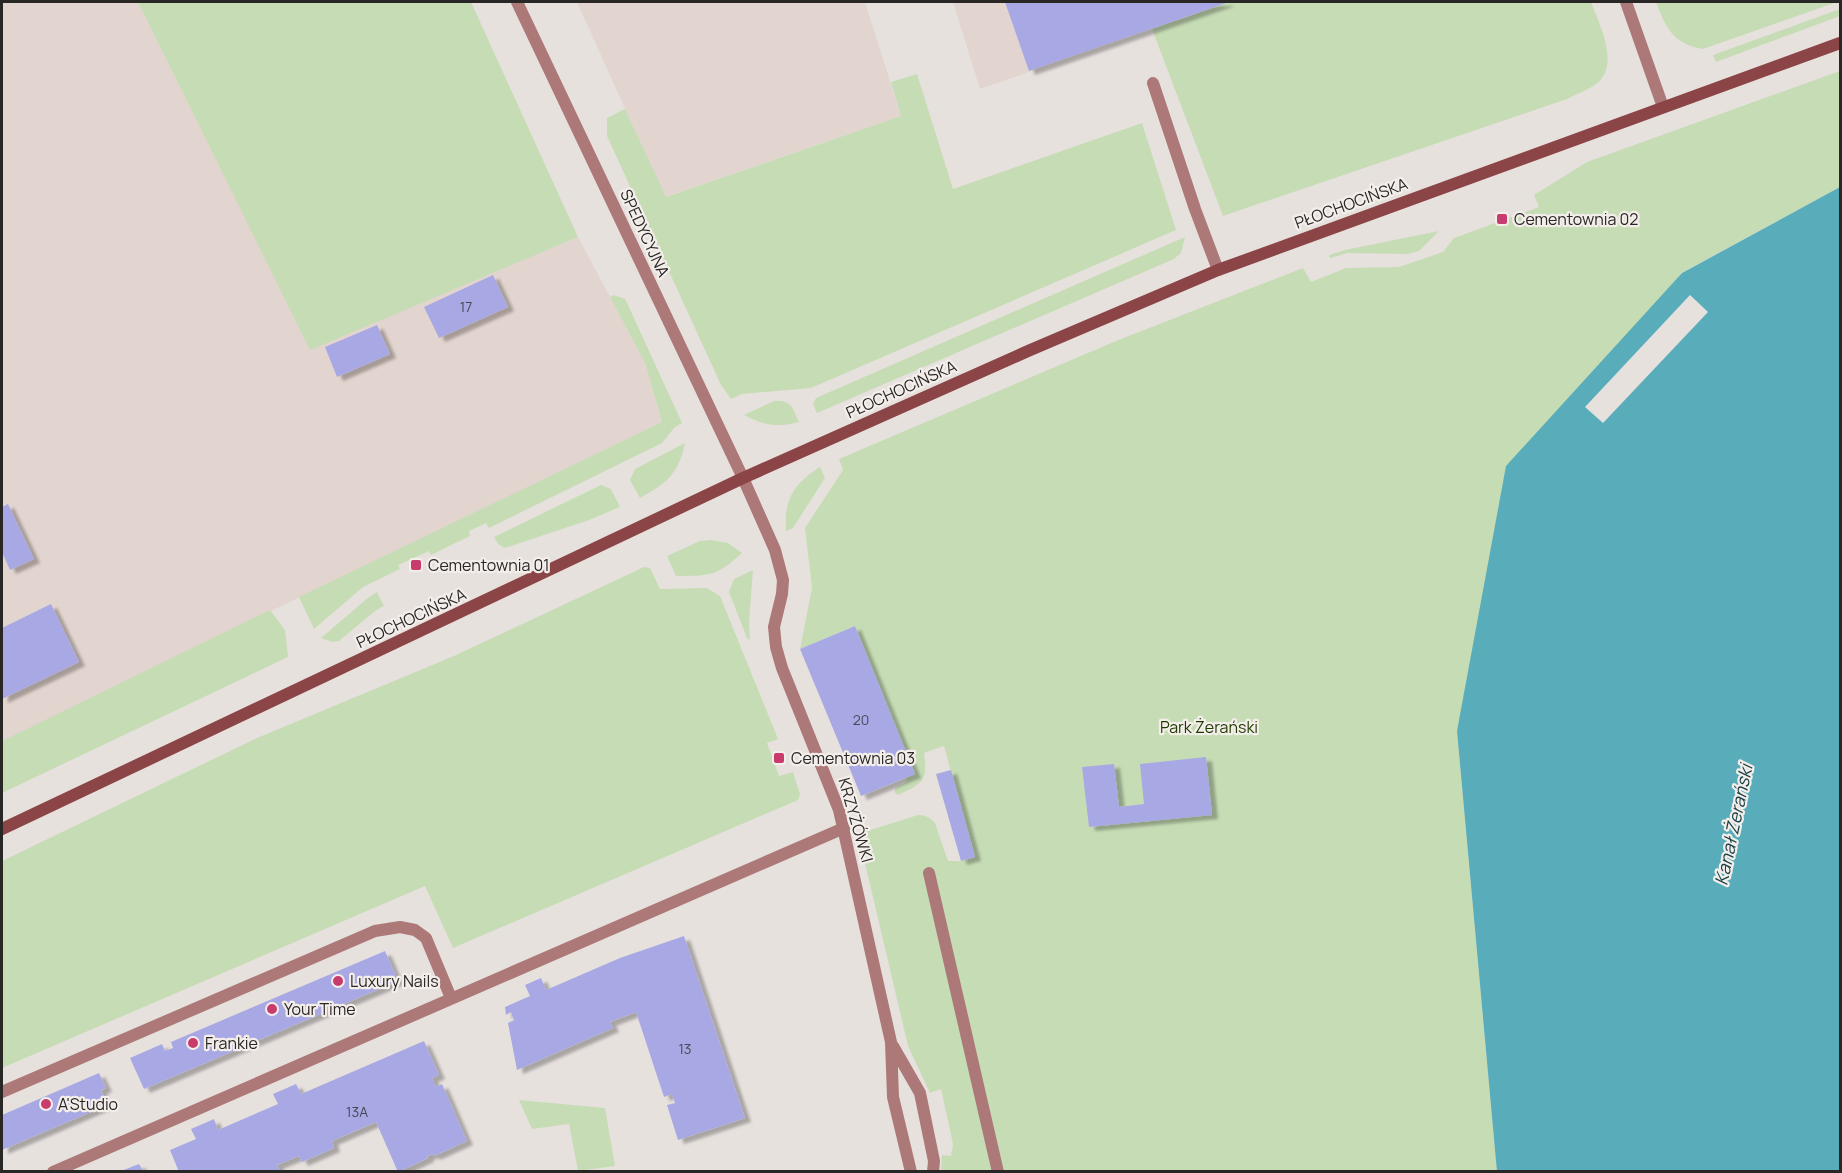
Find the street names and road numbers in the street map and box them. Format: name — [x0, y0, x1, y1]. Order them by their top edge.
street label: PŁOCHOCIŃSKA — [1291, 172, 1411, 234]
street label: SPEDYCYJNA — [615, 186, 675, 280]
street label: PŁOCHOCIŃSKA — [842, 355, 960, 423]
street label: PŁOCHOCIŃSKA — [353, 583, 469, 653]
street label: KRZYŻÓWKI — [833, 775, 879, 865]

